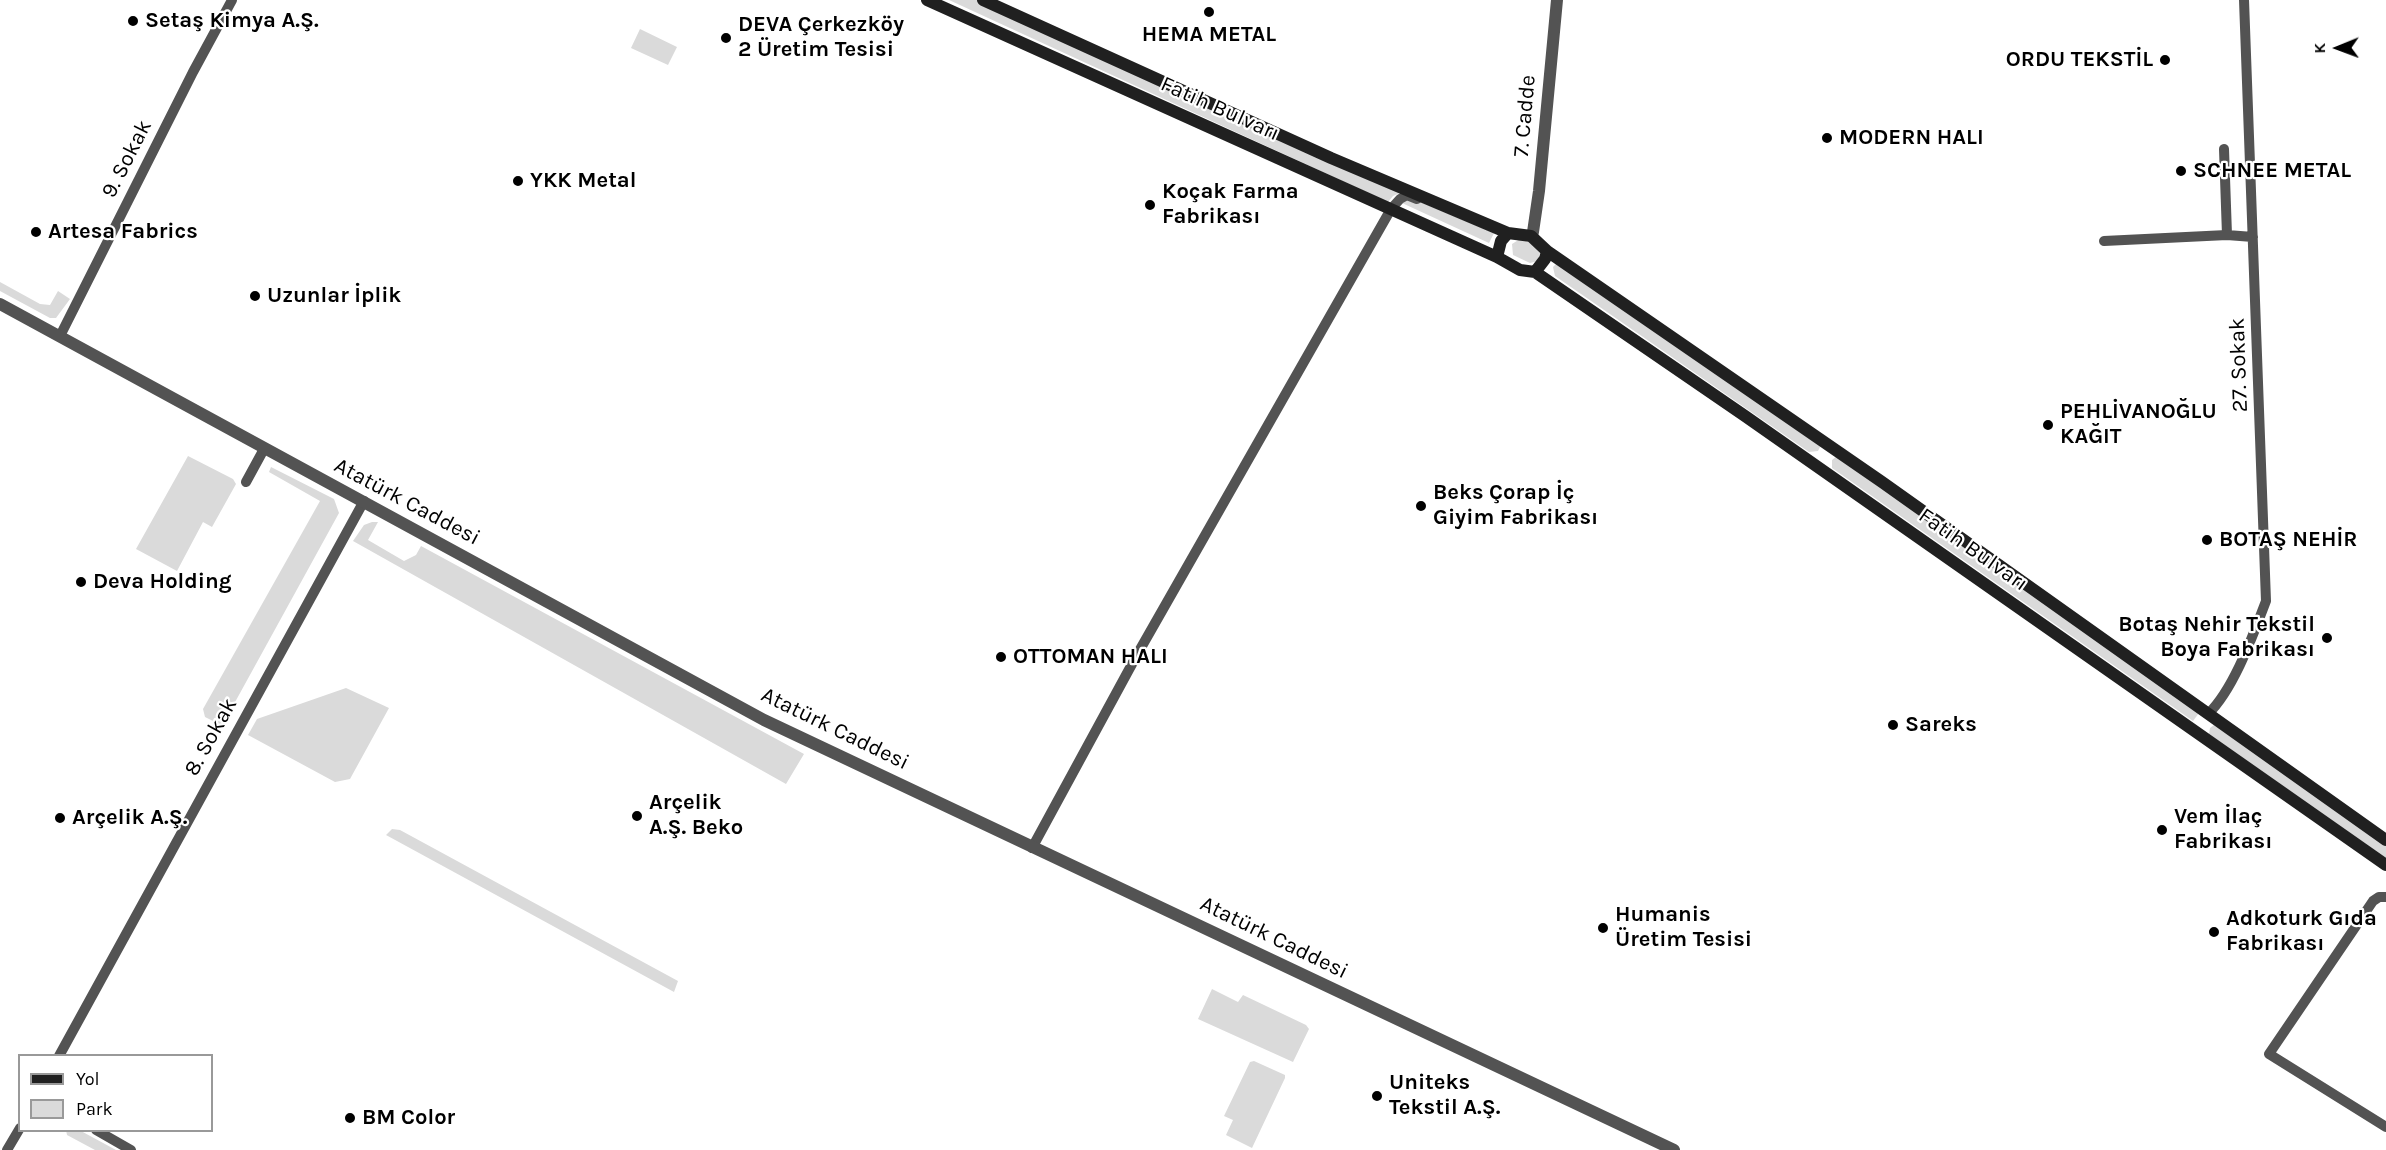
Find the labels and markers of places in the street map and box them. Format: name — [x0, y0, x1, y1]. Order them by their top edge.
marker: HEMA METAL — [1202, 5, 1216, 19]
place label: Setaş Kimya A.Ş. — [145, 8, 319, 34]
place label: DEVA Çerkezköy 2 Üretim Tesisi — [738, 12, 904, 63]
marker: Setaş Kimya A.Ş. — [126, 14, 140, 28]
place label: HEMA METAL — [1142, 22, 1276, 48]
marker: DEVA Çerkezköy 2 Üretim Tesisi — [719, 31, 733, 45]
place label: ORDU TEKSTİL — [2006, 47, 2153, 73]
marker: ORDU TEKSTİL — [2158, 53, 2172, 67]
place label: MODERN HALI — [1839, 125, 1984, 151]
marker: MODERN HALI — [1820, 131, 1834, 145]
place label: SCHNEE METAL — [2193, 158, 2351, 184]
marker: SCHNEE METAL — [2174, 164, 2188, 178]
place label: YKK Metal — [530, 168, 636, 194]
marker: YKK Metal — [511, 174, 525, 188]
place label: Koçak Farma Fabrikası — [1162, 179, 1299, 230]
marker: Koçak Farma Fabrikası — [1143, 198, 1157, 212]
place label: Artesa Fabrics — [48, 219, 198, 245]
marker: Artesa Fabrics — [29, 225, 43, 239]
place label: Uzunlar İplik — [267, 283, 401, 309]
marker: Uzunlar İplik — [248, 289, 262, 303]
place label: PEHLİVANOĞLU KAĞIT — [2060, 399, 2217, 451]
marker: PEHLİVANOĞLU KAĞIT — [2041, 418, 2055, 432]
place label: Beks Çorap İç Giyim Fabrikası — [1433, 480, 1598, 532]
marker: Beks Çorap İç Giyim Fabrikası — [1414, 499, 1428, 513]
place label: BOTAŞ NEHİR — [2219, 527, 2357, 553]
marker: BOTAŞ NEHİR — [2200, 533, 2214, 547]
place label: Deva Holding — [93, 569, 232, 595]
marker: Deva Holding — [74, 575, 88, 589]
place label: Botaş Nehir Tekstil Boya Fabrikası — [2118, 612, 2315, 664]
marker: Botaş Nehir Tekstil Boya Fabrikası — [2320, 631, 2334, 645]
place label: OTTOMAN HALI — [1013, 644, 1168, 670]
marker: OTTOMAN HALI — [994, 650, 1008, 664]
place label: Sareks — [1905, 712, 1977, 738]
marker: Sareks — [1886, 718, 1900, 732]
place label: Arçelik A.Ş. Beko — [649, 790, 743, 842]
place label: Vem İlaç Fabrikası — [2174, 804, 2272, 855]
place label: Arçelik A.Ş. — [72, 805, 187, 831]
marker: Arçelik A.Ş. Beko — [630, 809, 644, 823]
marker: Arçelik A.Ş. — [53, 811, 67, 825]
marker: Vem İlaç Fabrikası — [2155, 823, 2169, 837]
place label: Humanis Üretim Tesisi — [1615, 902, 1752, 954]
place label: Adkoturk Gıda Fabrikası — [2226, 906, 2377, 957]
marker: Humanis Üretim Tesisi — [1596, 921, 1610, 935]
marker: Adkoturk Gıda Fabrikası — [2207, 925, 2221, 939]
place label: Uniteks Tekstil A.Ş. — [1389, 1070, 1501, 1122]
marker: Uniteks Tekstil A.Ş. — [1370, 1089, 1384, 1103]
place label: BM Color — [362, 1105, 455, 1131]
marker: BM Color — [343, 1111, 357, 1125]

